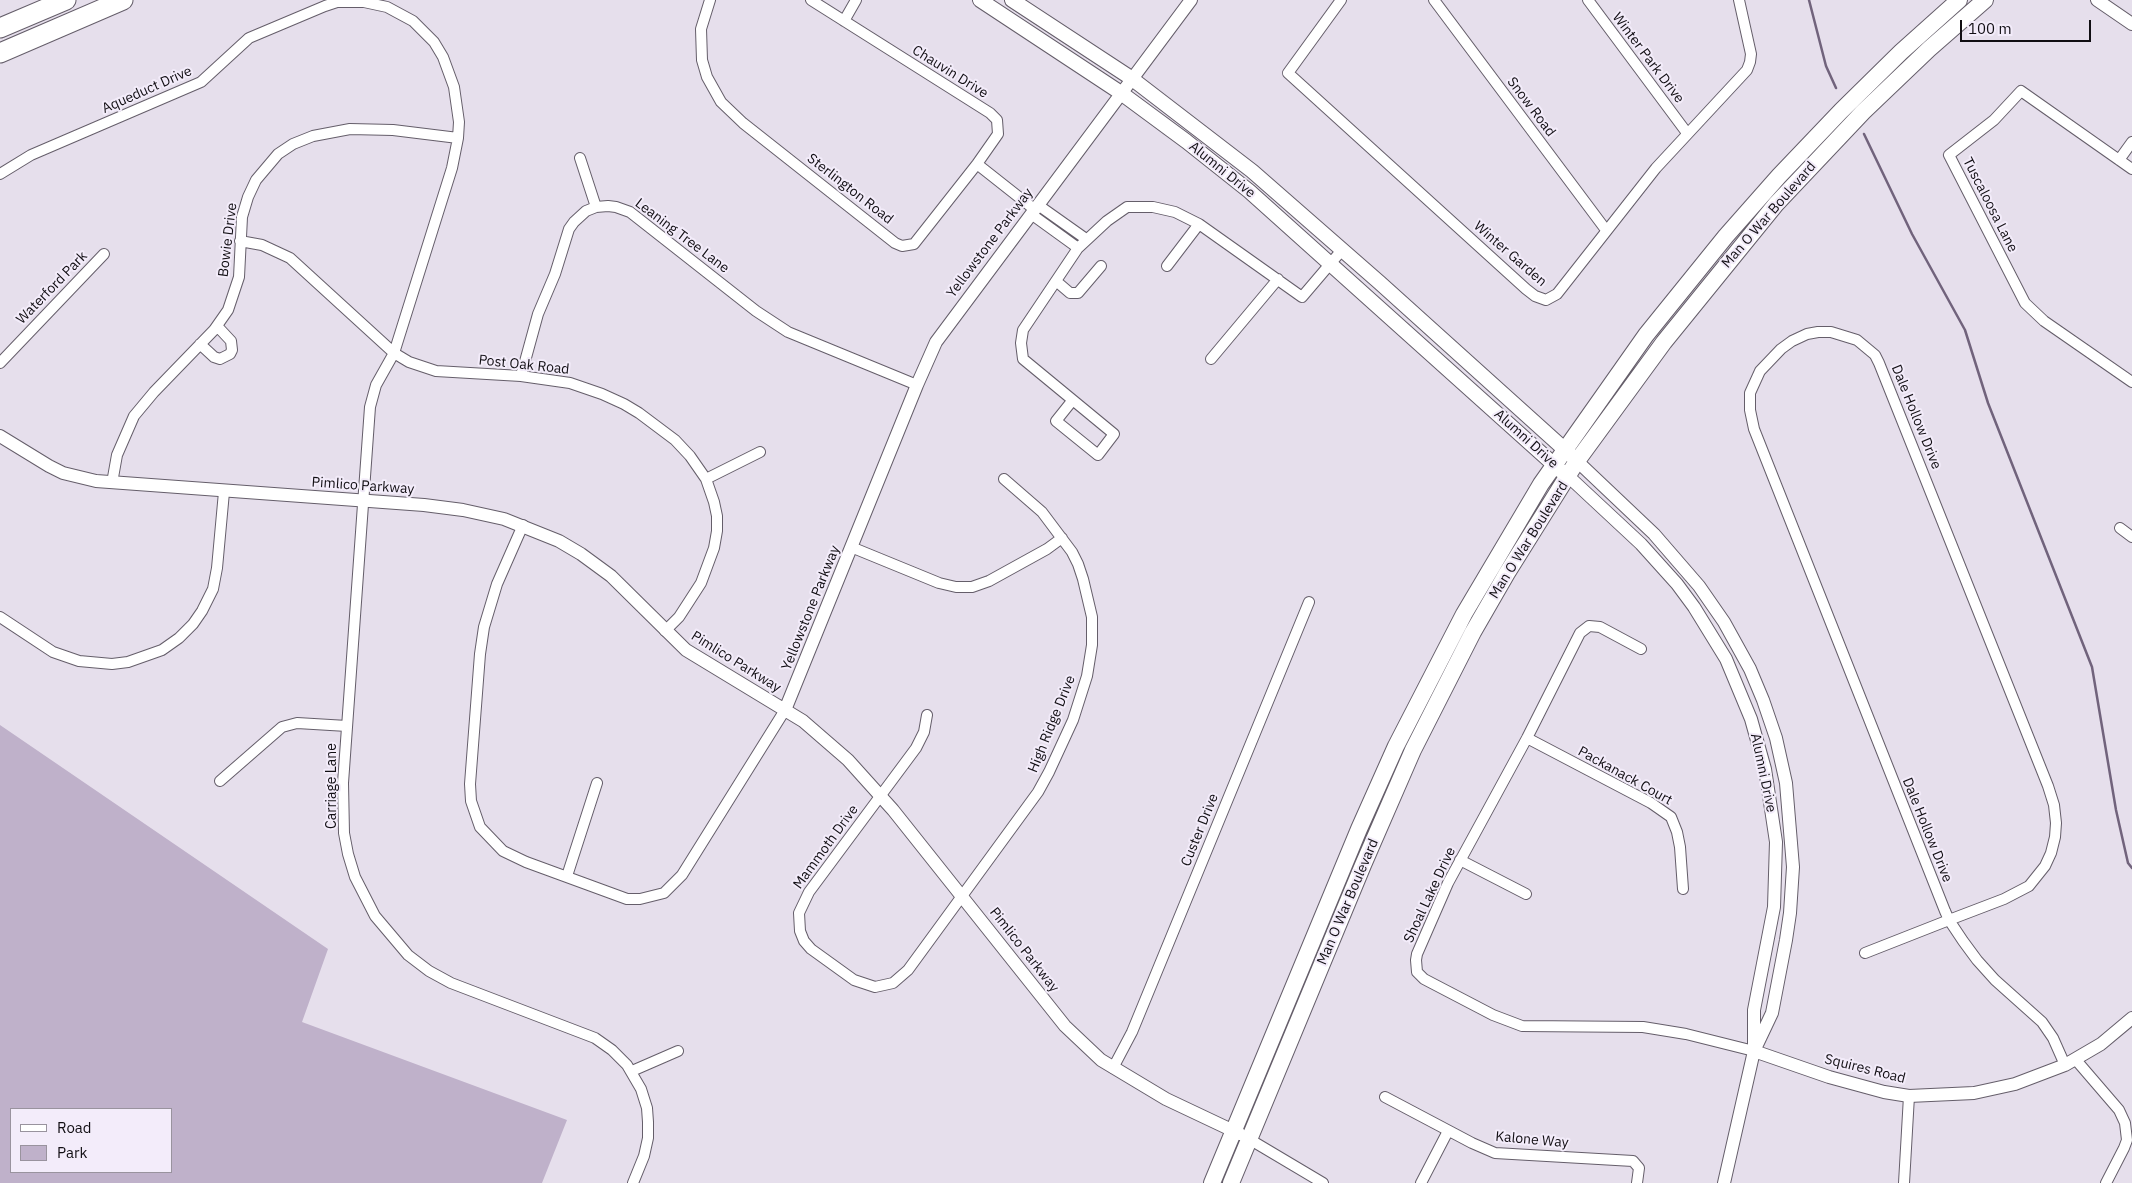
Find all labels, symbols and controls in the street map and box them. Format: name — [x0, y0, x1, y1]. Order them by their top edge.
street label: Winter Park Drive — [1608, 9, 1688, 107]
scale bar — [1962, 10, 2093, 42]
text: 100 m — [1968, 19, 2012, 38]
street label: Chauvin Drive — [909, 42, 991, 102]
street label: Aqueduct Drive — [99, 63, 195, 117]
street label: Snow Road — [1503, 74, 1559, 140]
street label: Alumni Drive — [1186, 138, 1258, 202]
street label: Sterlington Road — [804, 150, 896, 228]
street label: Tuscaloosa Lane — [1959, 155, 2021, 255]
street label: Man O War Boulevard — [1718, 158, 1820, 272]
street label: Yellowstone Parkway — [943, 185, 1037, 301]
street label: Leaning Tree Lane — [632, 195, 732, 277]
street label: Bowie Drive — [215, 202, 241, 278]
street label: Winter Garden — [1470, 218, 1550, 290]
street label: Waterford Park — [13, 248, 91, 328]
street label: Post Oak Road — [478, 352, 570, 378]
street label: Dale Hollow Drive — [1887, 362, 1945, 472]
street label: Alumni Drive — [1491, 406, 1561, 472]
street label: Pimlico Parkway — [311, 474, 415, 498]
street label: Man O War Boulevard — [1486, 478, 1572, 602]
street label: Yellowstone Parkway — [778, 543, 844, 673]
street label: Pimlico Parkway — [688, 628, 784, 696]
street label: High Ridge Drive — [1025, 673, 1079, 775]
street label: Alumni Drive — [1746, 732, 1780, 814]
street label: Carriage Lane — [324, 743, 340, 829]
street label: Packanack Court — [1575, 743, 1675, 809]
street label: Dale Hollow Drive — [1898, 775, 1956, 885]
street label: Custer Drive — [1178, 791, 1222, 869]
street label: Mammoth Drive — [790, 802, 862, 892]
street label: Man O War Boulevard — [1314, 836, 1382, 968]
street label: Shoal Lake Drive — [1400, 844, 1460, 946]
street label: Pimlico Parkway — [986, 904, 1062, 996]
street label: Squires Road — [1823, 1051, 1907, 1087]
legend — [10, 1108, 172, 1173]
text: Road — [57, 1118, 92, 1137]
street label: Kalone Way — [1495, 1128, 1569, 1152]
text: Park — [57, 1143, 87, 1162]

